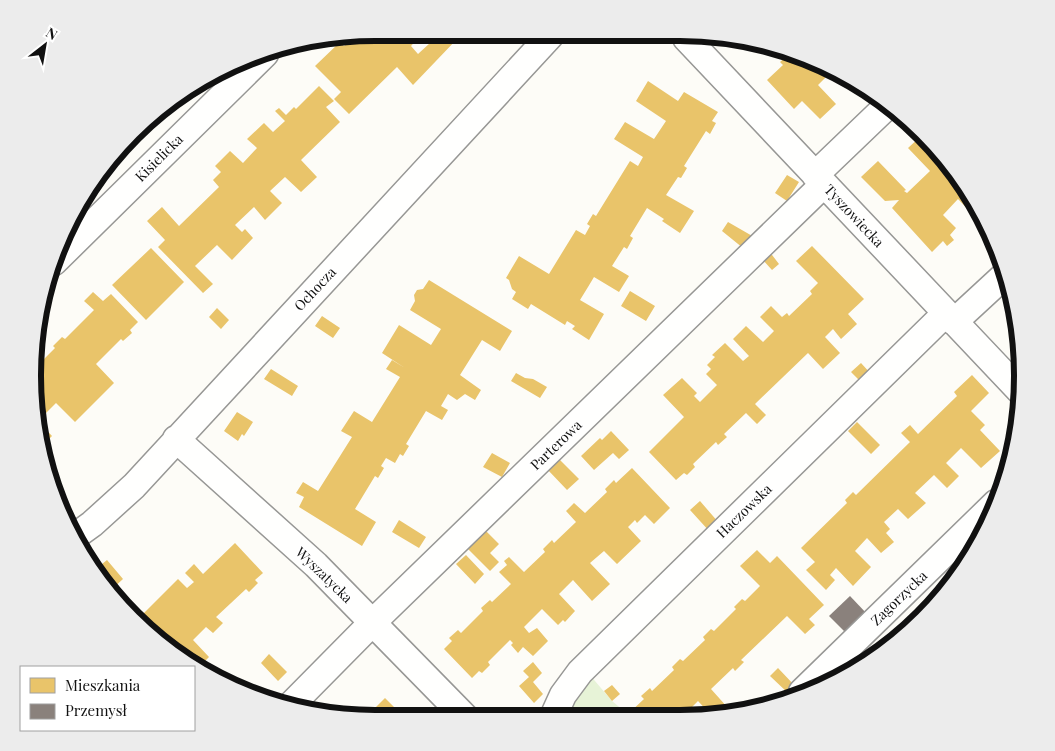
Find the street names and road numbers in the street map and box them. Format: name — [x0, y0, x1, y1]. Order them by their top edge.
street label: Kisielicka — [131, 130, 187, 186]
street label: Tyszowiecka — [820, 180, 888, 251]
street label: Ochocza — [289, 263, 340, 315]
street label: Parterowa — [526, 415, 585, 474]
street label: Haczowska — [712, 479, 775, 542]
street label: Wyszatycka — [291, 542, 357, 607]
street label: Zagorzycka — [866, 566, 931, 629]

